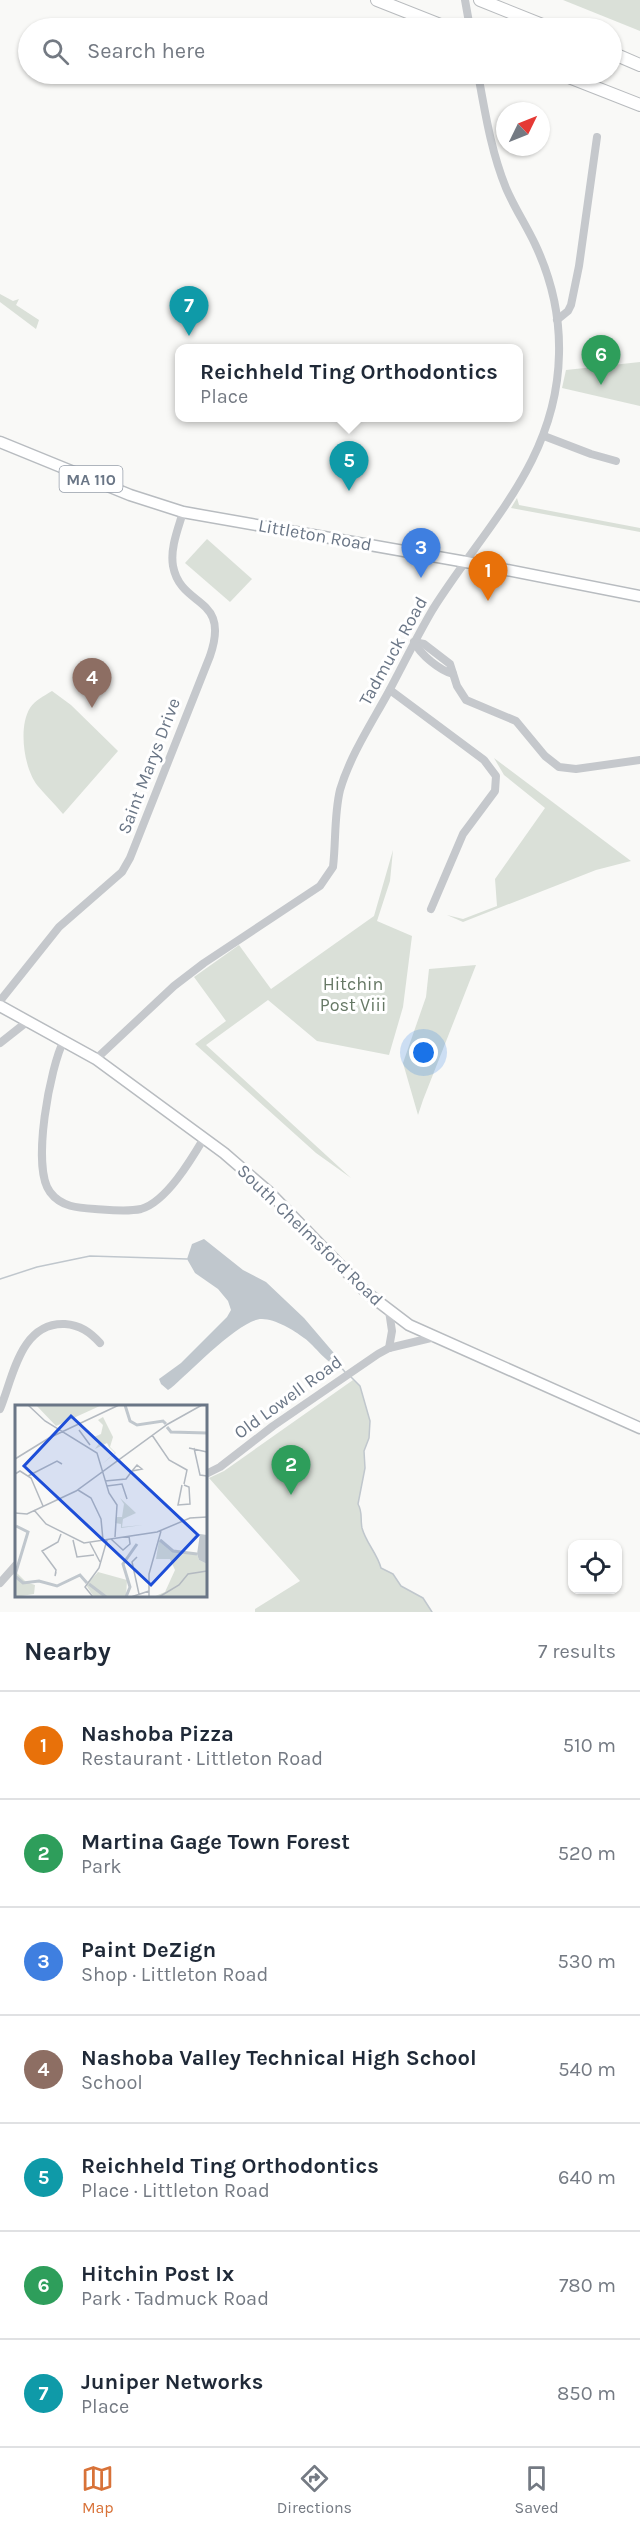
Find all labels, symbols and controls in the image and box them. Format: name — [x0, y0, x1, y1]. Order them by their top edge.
search box — [18, 18, 622, 84]
icon: search — [39, 35, 72, 68]
text: Search here — [87, 38, 205, 64]
north arrow — [496, 102, 550, 156]
pin: 7 — [170, 286, 208, 336]
pin: 6 — [582, 336, 620, 385]
popup — [175, 344, 523, 422]
text: Reichheld Ting Orthodontics — [200, 359, 498, 385]
text: Place — [200, 385, 248, 408]
pin: 5 — [330, 442, 368, 491]
road number: MA 110 — [60, 466, 122, 492]
street label: Littleton Road — [257, 514, 373, 556]
pin: 3 — [402, 528, 440, 578]
pin: 1 — [468, 552, 508, 601]
street label: Tadmuck Road — [354, 593, 432, 709]
pin: 4 — [72, 658, 112, 708]
street label: Saint Marys Drive — [113, 695, 185, 837]
park label: Hitchin Post Viii — [320, 973, 386, 1016]
your location — [409, 1038, 438, 1067]
street label: South Chelmsford Road — [232, 1160, 388, 1310]
street label: Old Lowell Road — [230, 1351, 346, 1443]
inset map — [15, 1405, 207, 1597]
pin: 2 — [272, 1446, 310, 1495]
map controls — [568, 1540, 622, 1594]
button: locate — [568, 1540, 622, 1594]
text: Nearby — [24, 1636, 111, 1667]
text: 7 results — [538, 1640, 616, 1663]
text: Nashoba Pizza — [81, 1721, 234, 1747]
text: 1 — [40, 1734, 47, 1757]
text: 510 m — [563, 1734, 616, 1757]
text: Restaurant · Littleton Road — [81, 1747, 323, 1770]
text: Martina Gage Town Forest — [81, 1829, 350, 1855]
text: 2 — [37, 1842, 50, 1865]
text: 520 m — [558, 1842, 616, 1865]
text: Park — [81, 1855, 122, 1878]
text: Paint DeZign — [81, 1937, 216, 1963]
text: 3 — [37, 1950, 50, 1973]
text: 530 m — [558, 1950, 616, 1973]
text: Shop · Littleton Road — [81, 1963, 268, 1986]
text: Nashoba Valley Technical High School — [81, 2045, 477, 2071]
text: 4 — [38, 2058, 49, 2081]
text: 540 m — [558, 2058, 616, 2081]
text: School — [81, 2071, 143, 2094]
text: Reichheld Ting Orthodontics — [81, 2153, 379, 2179]
text: 5 — [38, 2166, 49, 2189]
text: 640 m — [558, 2166, 616, 2189]
text: Place · Littleton Road — [81, 2179, 270, 2202]
text: Hitchin Post Ix — [81, 2261, 234, 2287]
text: 6 — [37, 2274, 50, 2297]
text: 780 m — [559, 2274, 616, 2297]
text: Park · Tadmuck Road — [81, 2287, 269, 2310]
text: Juniper Networks — [81, 2369, 263, 2395]
text: 7 — [39, 2382, 48, 2405]
text: 850 m — [557, 2382, 616, 2405]
text: Place — [81, 2395, 129, 2418]
tab: Map — [81, 2462, 114, 2517]
tab: Directions — [277, 2462, 352, 2517]
tab: Saved — [515, 2462, 559, 2517]

